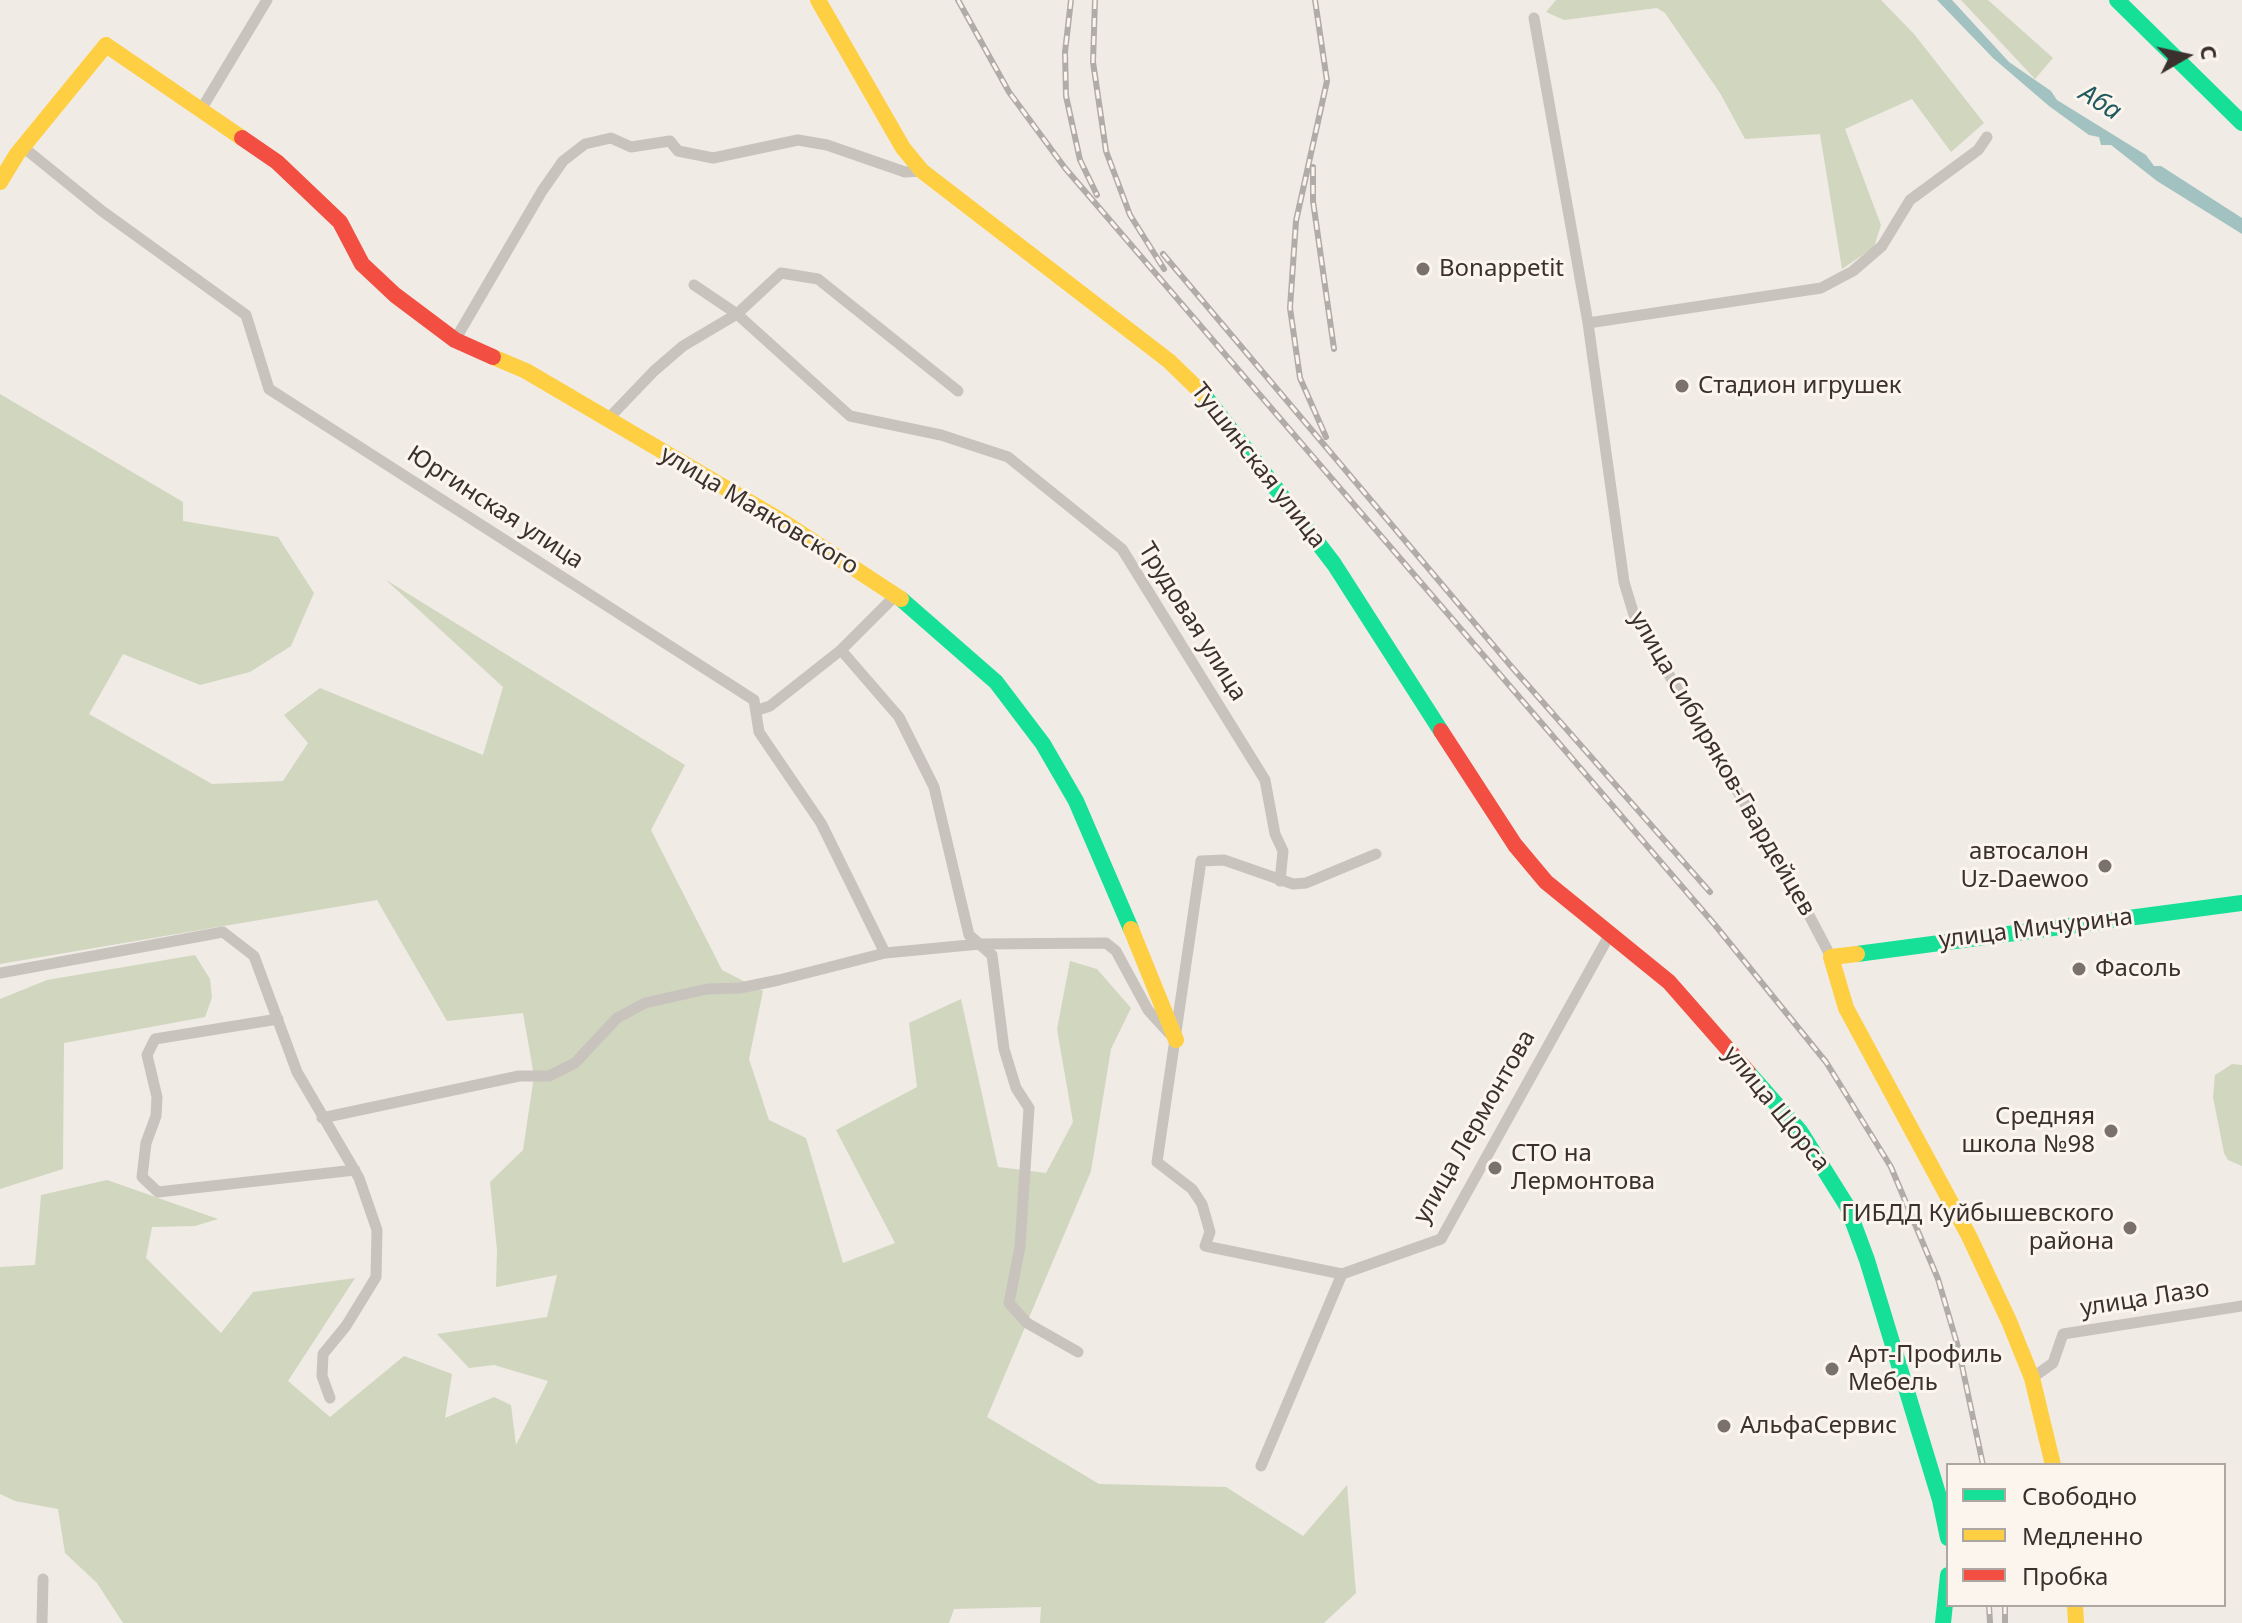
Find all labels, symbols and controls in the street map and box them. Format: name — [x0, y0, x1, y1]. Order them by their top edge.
north arrow — [2146, 16, 2226, 96]
text: С — [2194, 43, 2226, 62]
water label: Аба — [2073, 78, 2127, 128]
place label: Bonappetit — [1439, 255, 1564, 283]
marker: Bonappetit — [1414, 260, 1432, 278]
place label: Стадион игрушек — [1698, 372, 1901, 400]
marker: Стадион игрушек — [1673, 377, 1691, 395]
street label: Тушинская улица — [1185, 378, 1331, 554]
street label: Юргинская улица — [401, 440, 589, 576]
street label: улица Маяковского — [655, 440, 863, 582]
street label: Трудовая улица — [1132, 537, 1252, 707]
street label: улица Сибиряков-Гвардейцев — [1623, 607, 1821, 921]
place label: автосалон Uz-Daewoo — [1961, 838, 2089, 894]
marker: автосалон Uz-Daewoo — [2096, 857, 2114, 875]
street label: улица Мичурина — [1938, 903, 2134, 955]
place label: Фасоль — [2095, 955, 2181, 983]
marker: Фасоль — [2070, 960, 2088, 978]
street label: улица Лермонтова — [1408, 1025, 1542, 1229]
street label: улица Щорса — [1717, 1041, 1835, 1177]
place label: Средняя школа №98 — [1961, 1103, 2095, 1159]
marker: Средняя школа №98 — [2102, 1122, 2120, 1140]
place label: СТО на Лермонтова — [1511, 1140, 1655, 1196]
marker: СТО на Лермонтова — [1486, 1159, 1504, 1177]
place label: ГИБДД Куйбышевского района — [1841, 1200, 2114, 1256]
marker: ГИБДД Куйбышевского района — [2121, 1219, 2139, 1237]
street label: улица Лазо — [2078, 1275, 2212, 1323]
place label: Арт-Профиль Мебель — [1848, 1341, 2002, 1397]
marker: Арт-Профиль Мебель — [1823, 1360, 1841, 1378]
place label: АльфаСервис — [1740, 1412, 1897, 1440]
marker: АльфаСервис — [1715, 1417, 1733, 1435]
legend — [1946, 1463, 2226, 1607]
text: Свободно — [2022, 1479, 2137, 1512]
text: Медленно — [2022, 1519, 2143, 1552]
text: Пробка — [2022, 1559, 2108, 1592]

